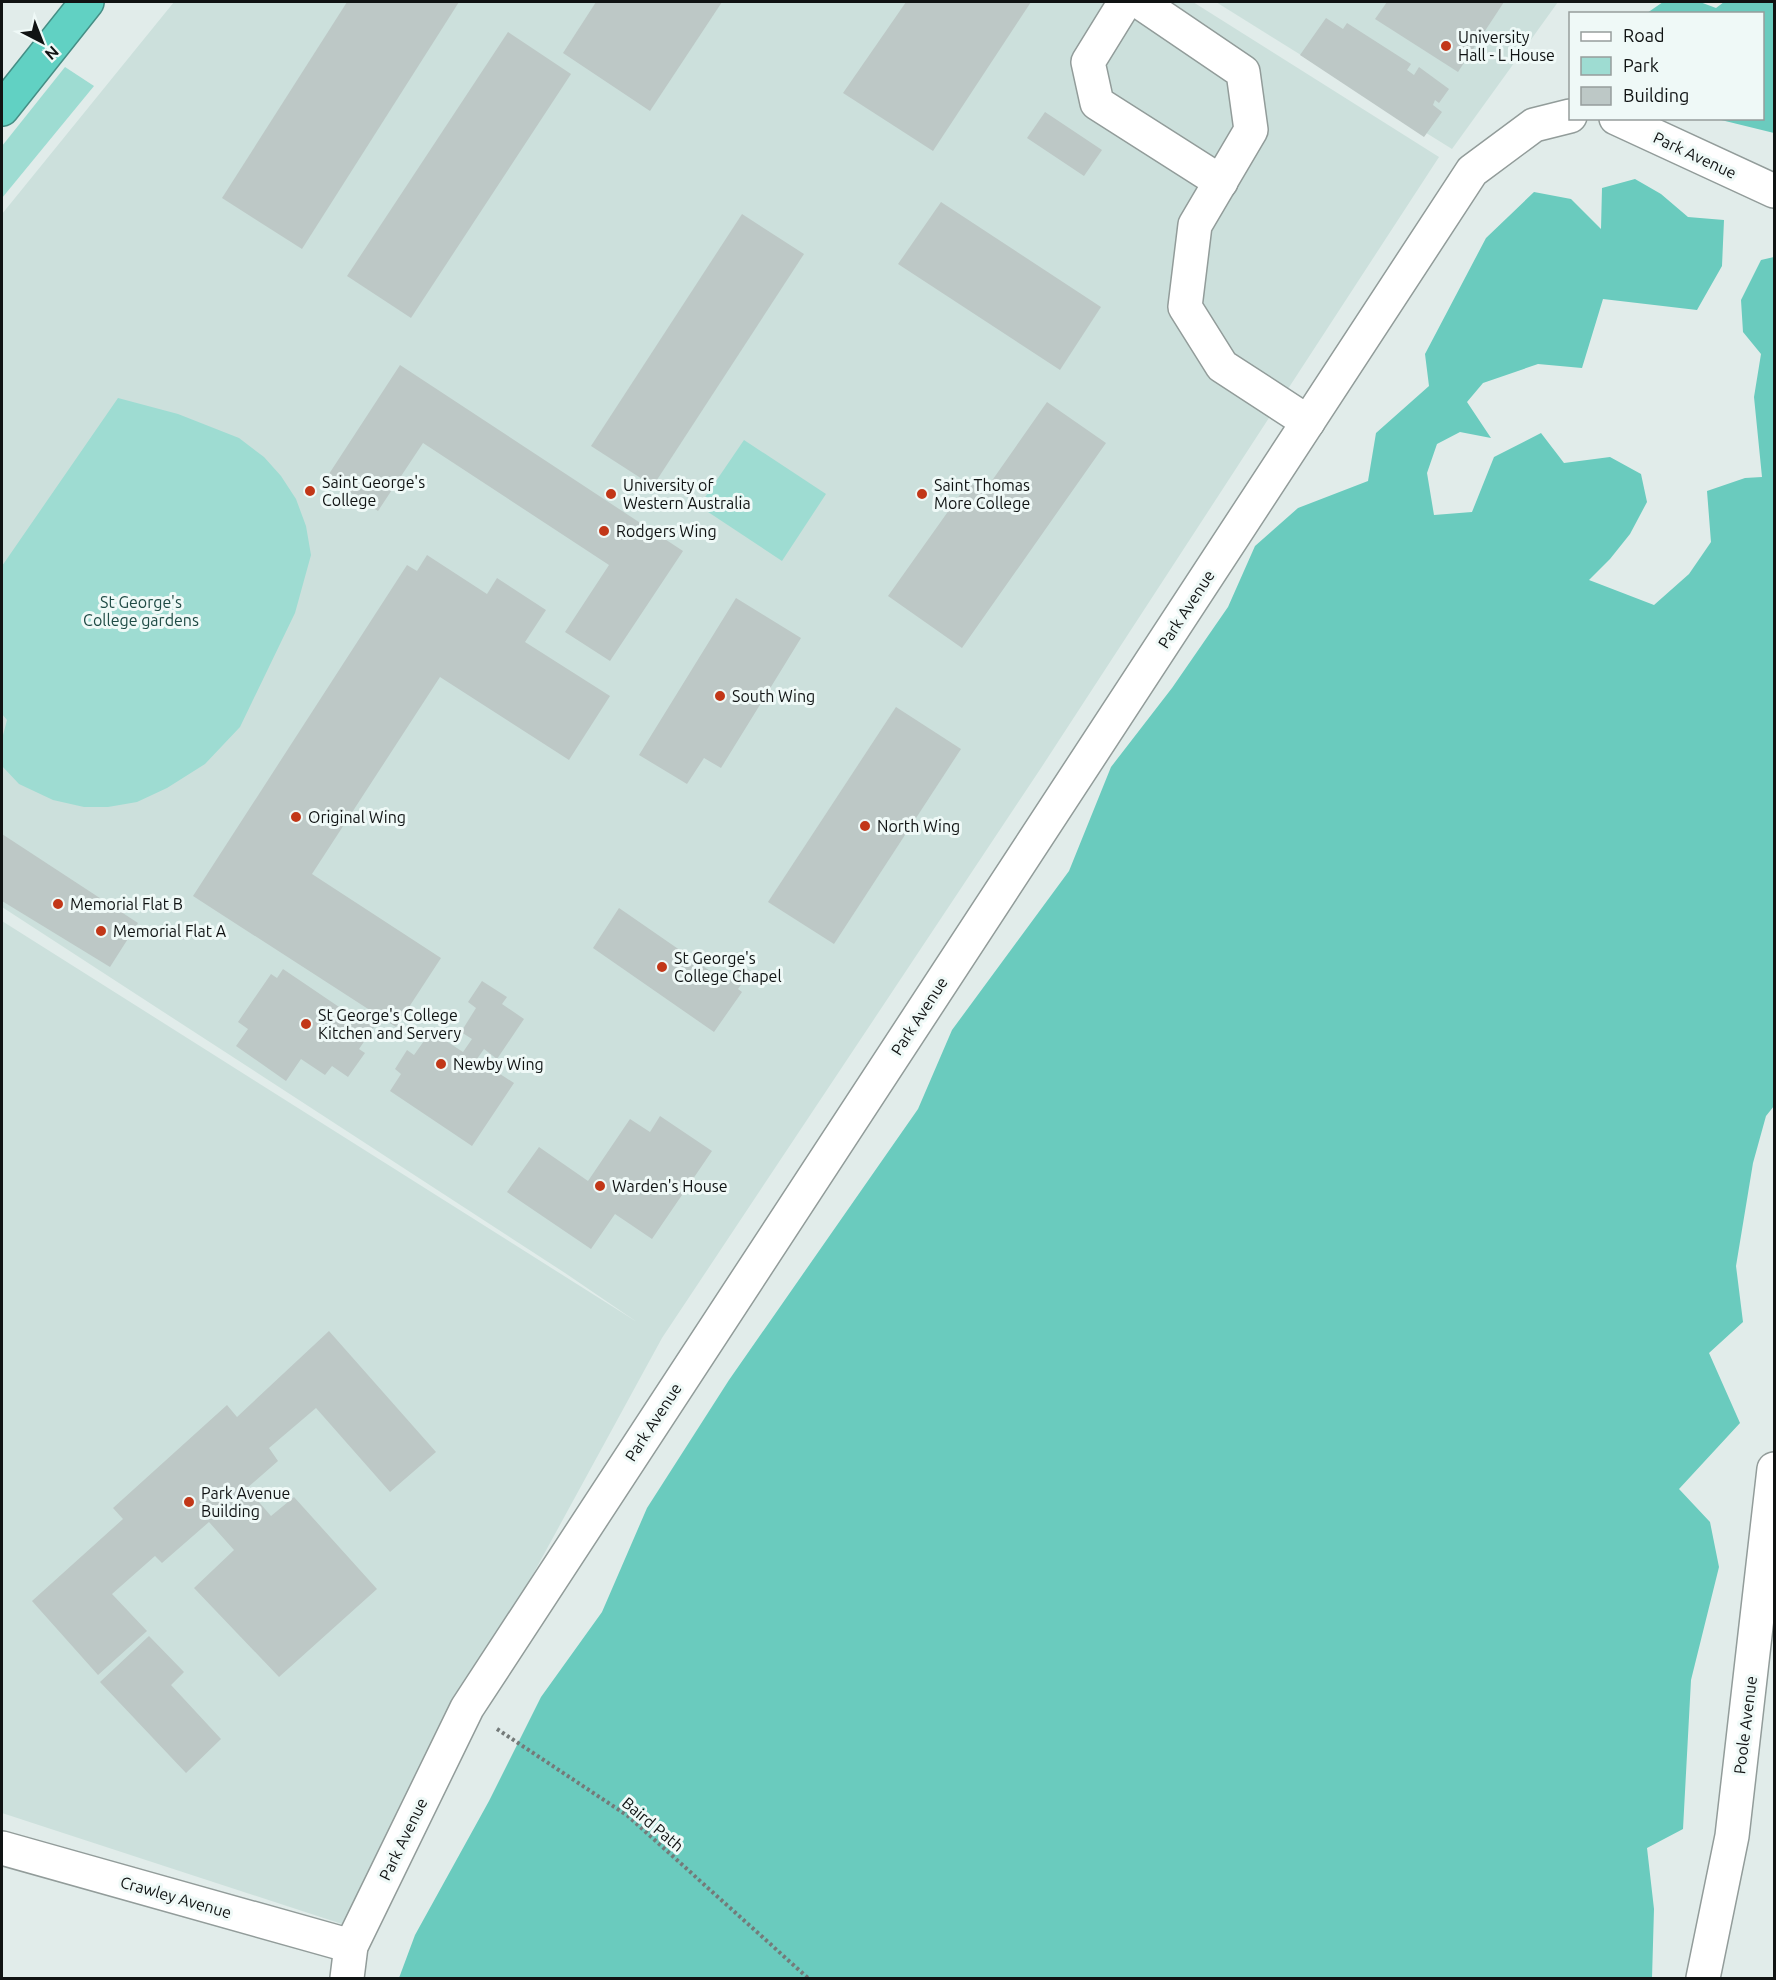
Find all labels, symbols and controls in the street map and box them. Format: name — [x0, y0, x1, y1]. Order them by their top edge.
north arrow — [12, 12, 72, 72]
legend — [1569, 12, 1764, 120]
text: Road — [1623, 25, 1665, 45]
place label: University Hall - L House — [1458, 28, 1555, 64]
marker: University Hall - L House — [1439, 39, 1453, 53]
text: N — [42, 42, 62, 64]
text: Park — [1623, 55, 1659, 75]
text: Building — [1623, 85, 1689, 105]
street label: Park Avenue — [1651, 128, 1739, 182]
place label: Saint George's College — [322, 473, 425, 509]
place label: University of Western Australia — [623, 476, 751, 512]
place label: Saint Thomas More College — [934, 476, 1030, 512]
marker: Saint George's College — [303, 484, 317, 498]
marker: University of Western Australia — [604, 487, 618, 501]
marker: Saint Thomas More College — [915, 487, 929, 501]
place label: Rodgers Wing — [616, 522, 717, 540]
marker: Rodgers Wing — [597, 524, 611, 538]
street label: Park Avenue — [1154, 567, 1218, 651]
park label: St George's College gardens — [83, 593, 199, 629]
place label: South Wing — [732, 687, 815, 705]
marker: South Wing — [713, 689, 727, 703]
place label: Original Wing — [308, 808, 406, 826]
marker: Original Wing — [289, 810, 303, 824]
place label: North Wing — [877, 817, 960, 835]
marker: North Wing — [858, 819, 872, 833]
place label: Memorial Flat B — [70, 895, 183, 913]
marker: Memorial Flat B — [51, 897, 65, 911]
place label: Memorial Flat A — [113, 922, 227, 940]
marker: Memorial Flat A — [94, 924, 108, 938]
place label: St George's College Chapel — [674, 949, 782, 985]
marker: St George's College Chapel — [655, 960, 669, 974]
street label: Park Avenue — [887, 974, 951, 1058]
place label: St George's College Kitchen and Servery — [318, 1006, 461, 1042]
marker: St George's College Kitchen and Servery — [299, 1017, 313, 1031]
place label: Newby Wing — [453, 1055, 544, 1073]
marker: Newby Wing — [434, 1057, 448, 1071]
place label: Warden's House — [612, 1177, 728, 1195]
marker: Warden's House — [593, 1179, 607, 1193]
street label: Park Avenue — [621, 1380, 685, 1464]
place label: Park Avenue Building — [201, 1484, 290, 1520]
marker: Park Avenue Building — [182, 1495, 196, 1509]
street label: Poole Avenue — [1730, 1675, 1760, 1775]
street label: Baird Path — [619, 1793, 687, 1855]
street label: Park Avenue — [375, 1795, 431, 1883]
street label: Crawley Avenue — [118, 1873, 234, 1921]

